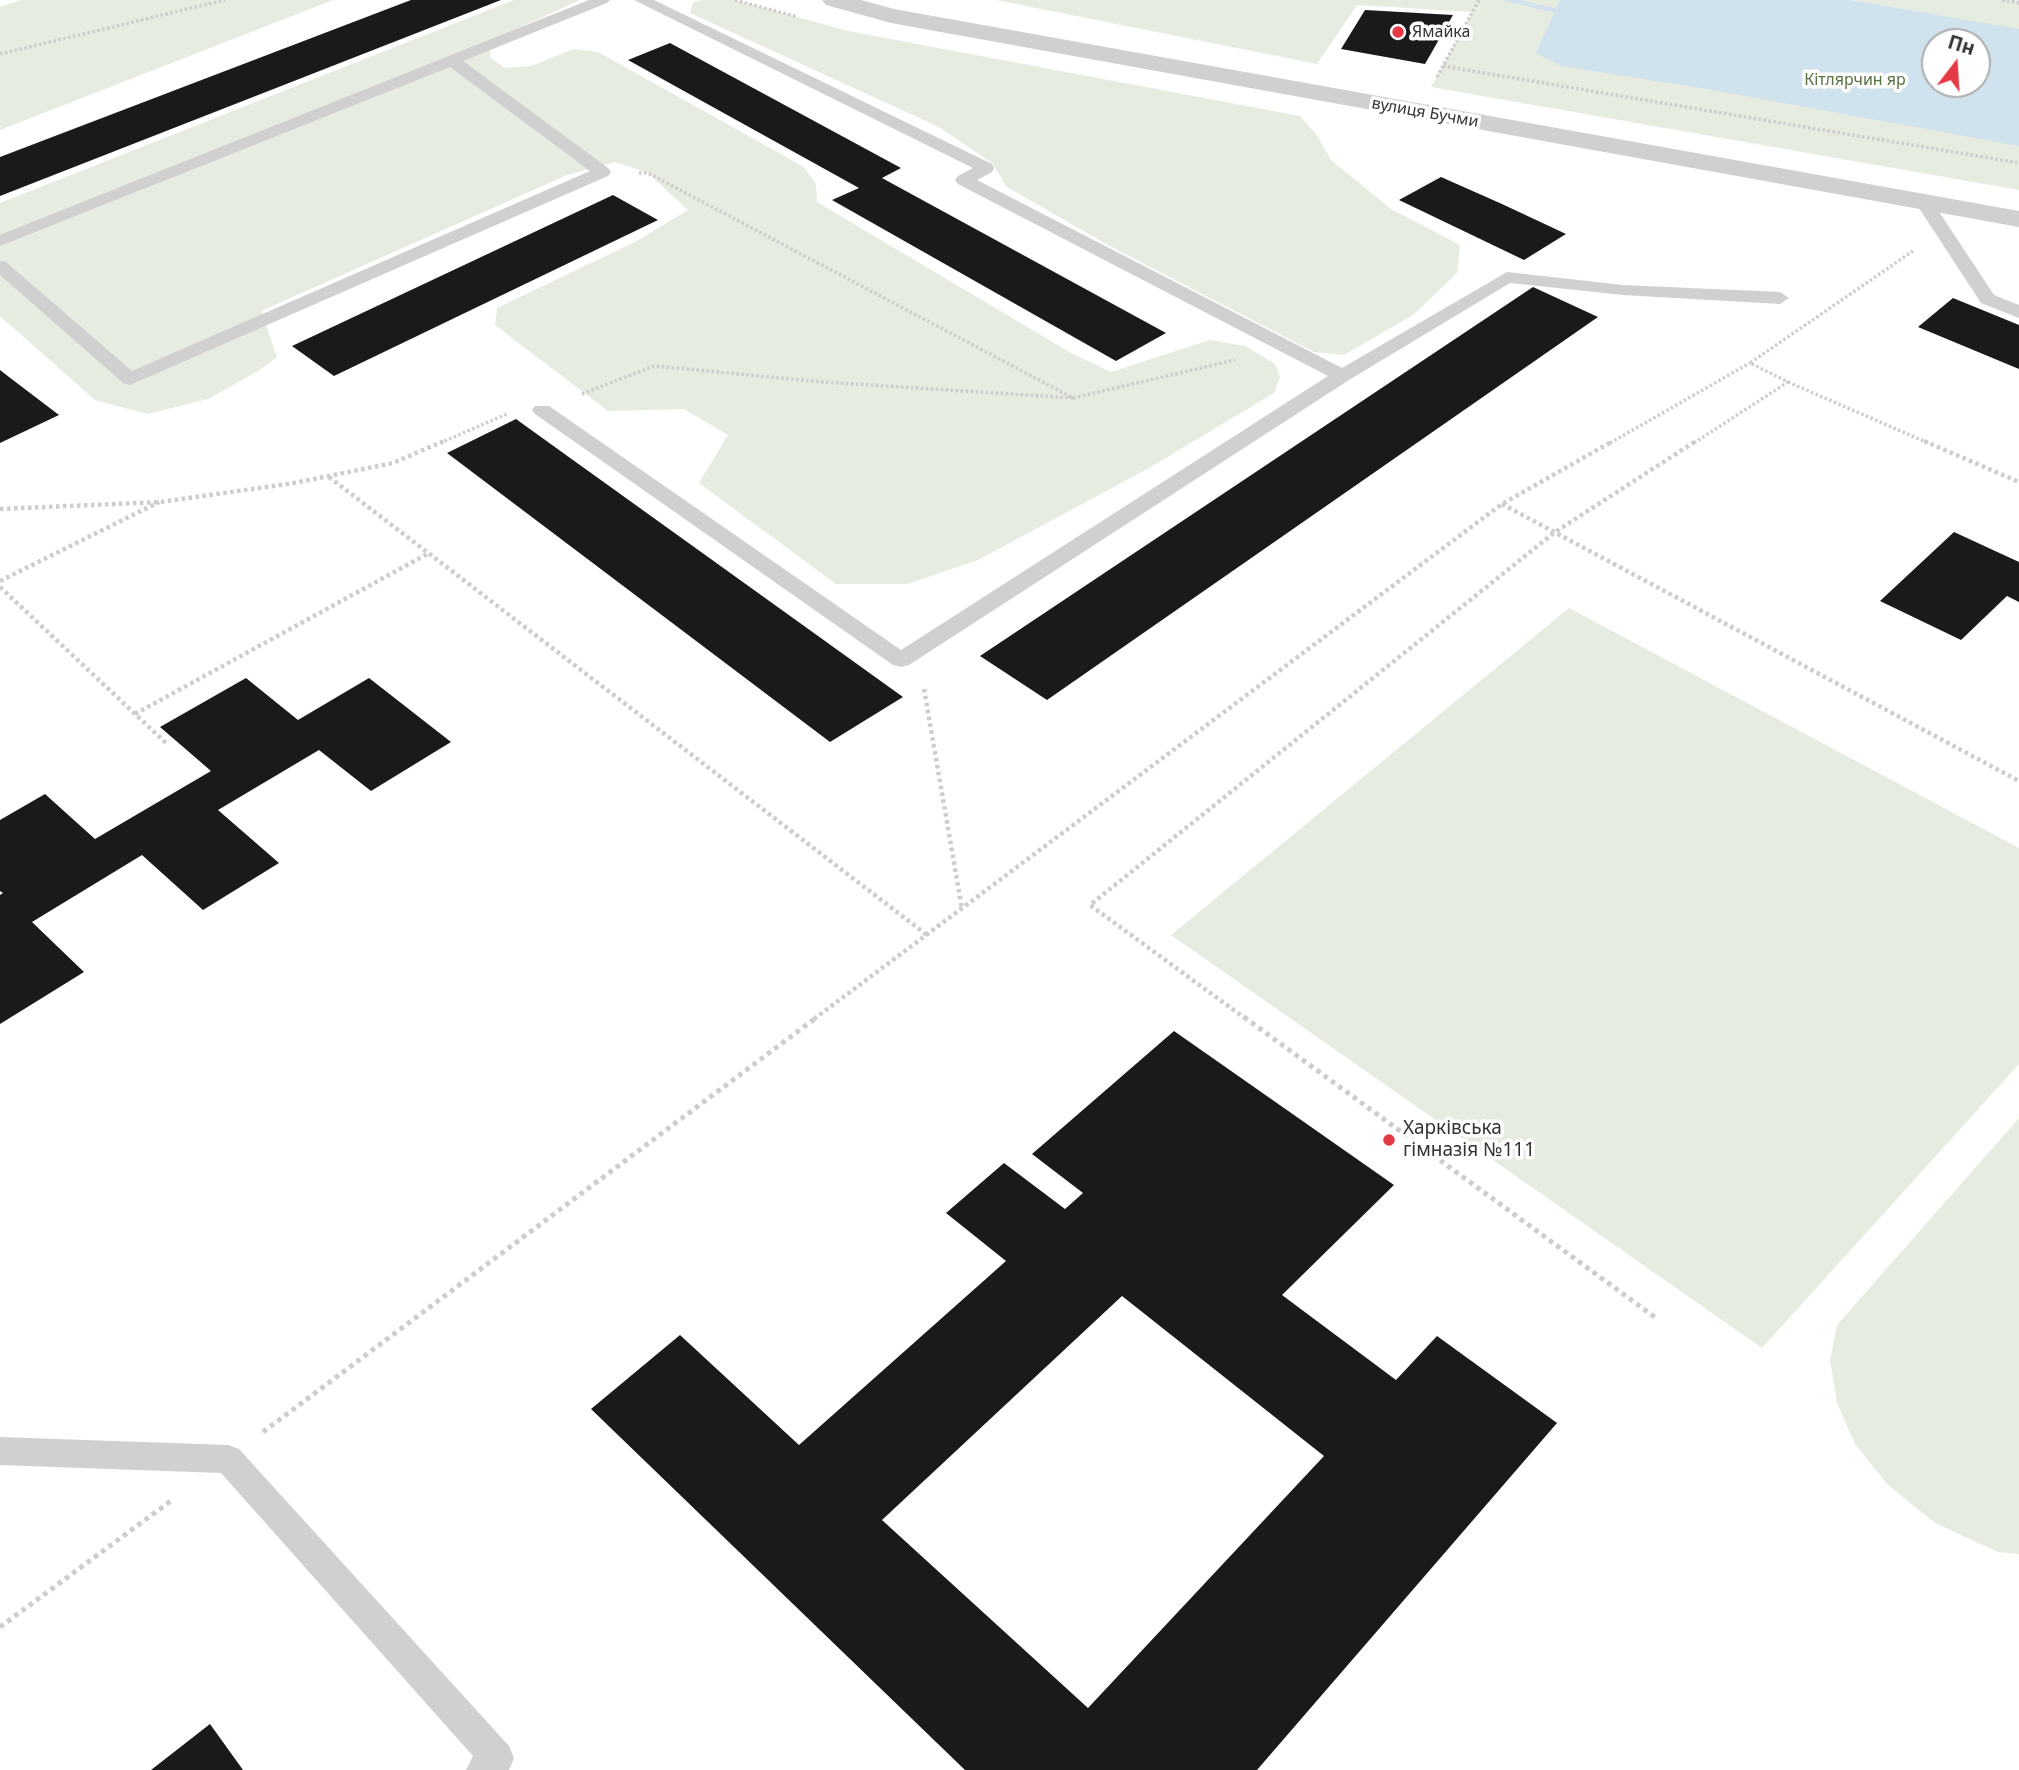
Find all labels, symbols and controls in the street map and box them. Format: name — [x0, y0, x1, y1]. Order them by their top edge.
place label: Ямайка — [1412, 22, 1470, 42]
marker: Ямайка — [1390, 24, 1406, 40]
north arrow — [1921, 28, 1991, 98]
text: Пн — [1945, 28, 1978, 61]
park label: Кітлярчин яр — [1804, 70, 1906, 90]
street label: вулиця Бучми — [1370, 94, 1480, 132]
place label: Харківська гімназія №111 — [1403, 1118, 1535, 1162]
marker: Харківська гімназія №111 — [1381, 1132, 1397, 1148]

